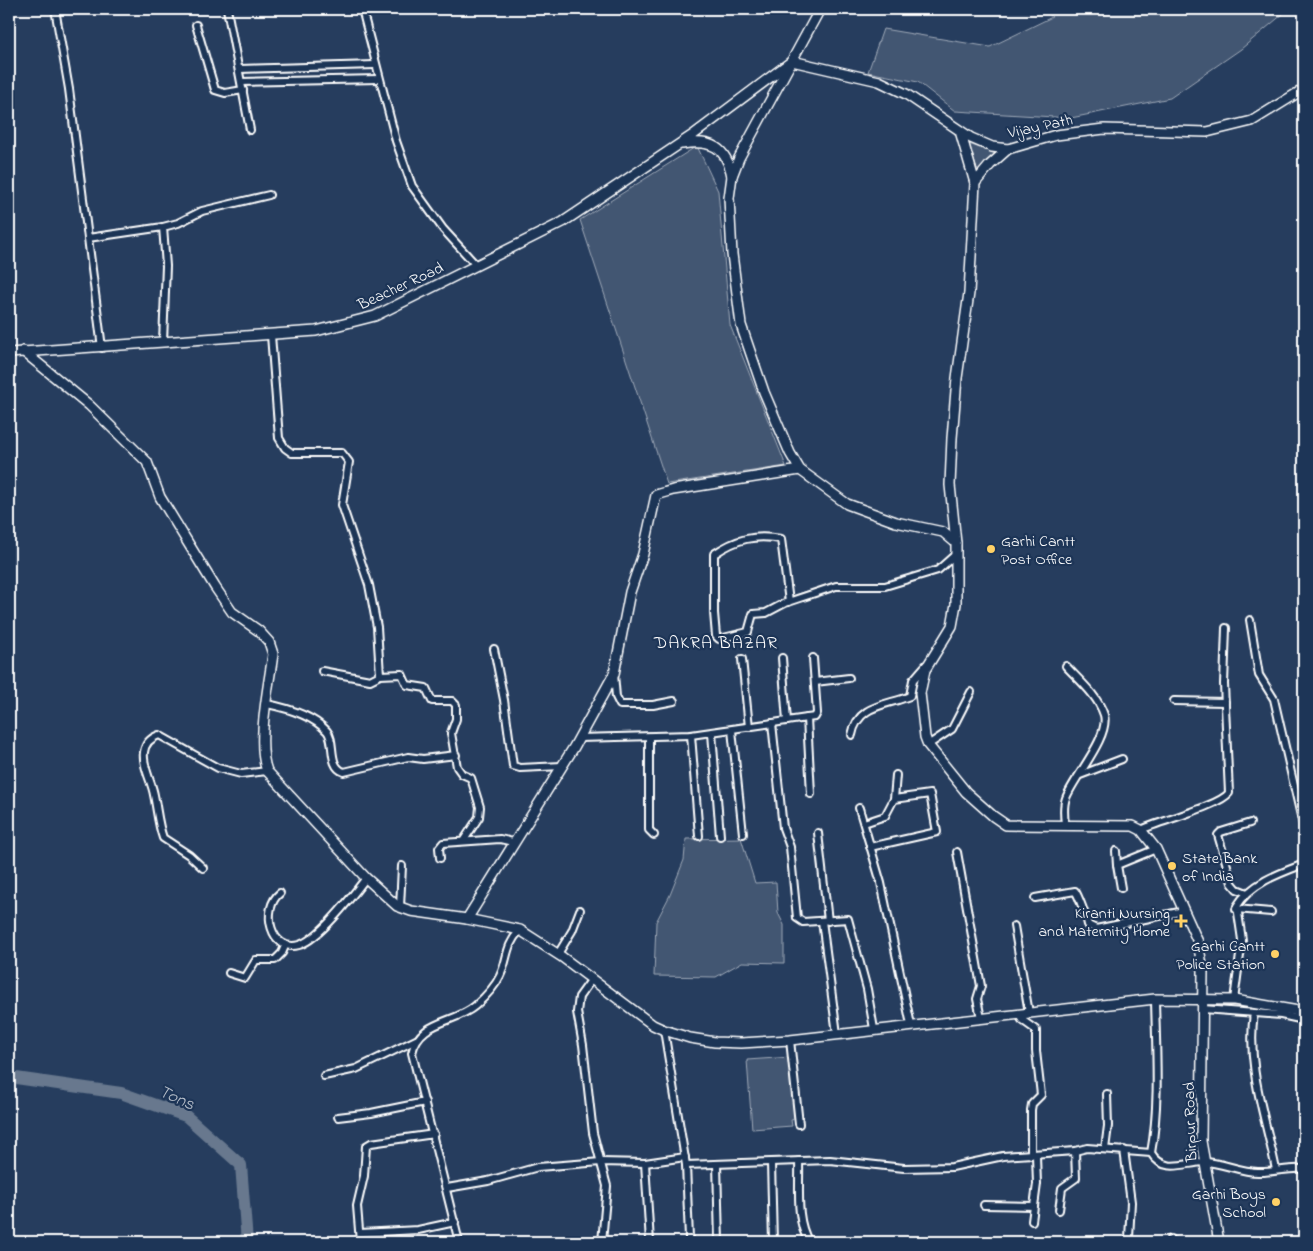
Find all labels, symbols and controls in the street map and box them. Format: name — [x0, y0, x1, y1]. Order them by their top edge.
street label: Vijay Path — [1005, 108, 1075, 146]
street label: Beacher Road — [353, 256, 448, 318]
place label: Garhi Cantt Post Office — [1001, 530, 1076, 572]
marker: Garhi Cantt Post Office — [985, 543, 997, 555]
district label: DAKRA BAZAR — [653, 631, 778, 657]
place label: State Bank of India — [1182, 847, 1258, 889]
marker: State Bank of India — [1166, 860, 1178, 872]
place label: Kiranti Nursing and Maternity Home — [1038, 902, 1171, 944]
marker: Kiranti Nursing and Maternity Home — [1174, 914, 1188, 928]
place label: Garhi Cantt Police Station — [1176, 935, 1266, 977]
marker: Garhi Cantt Police Station — [1269, 948, 1281, 960]
water label: Tons — [154, 1079, 199, 1119]
street label: Birpur Road — [1178, 1081, 1204, 1163]
place label: Garhi Boys School — [1192, 1183, 1266, 1225]
marker: Garhi Boys School — [1270, 1196, 1282, 1208]

